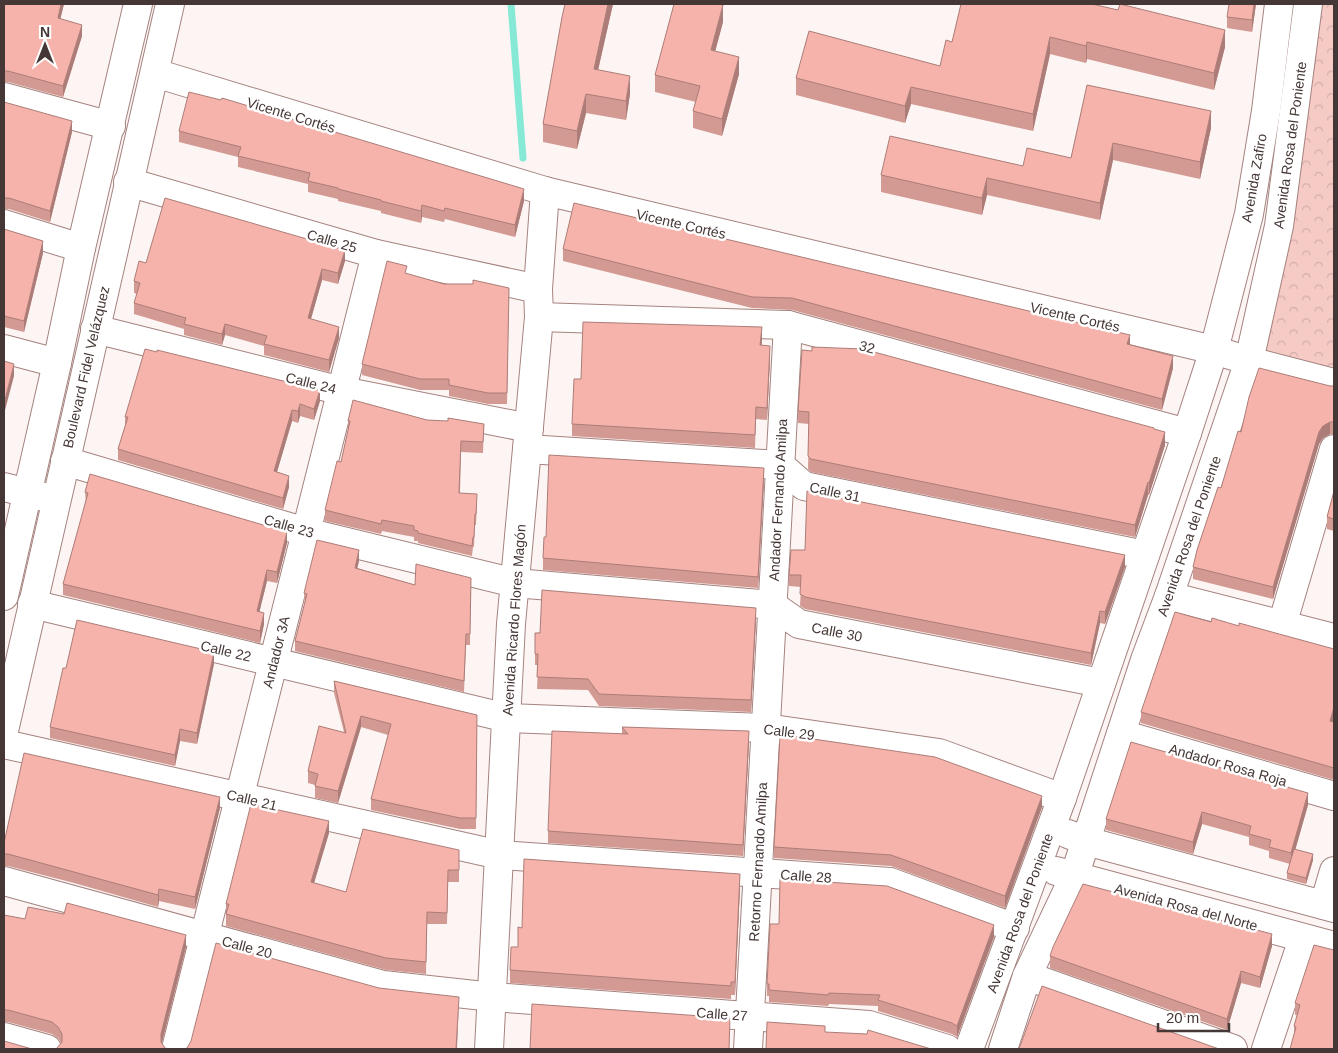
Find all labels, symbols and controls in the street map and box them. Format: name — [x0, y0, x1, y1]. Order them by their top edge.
north arrow — [20, 20, 70, 70]
text: N — [40, 24, 50, 40]
street label: Avenida Rosa del Poniente — [1270, 60, 1310, 230]
street label: Vicente Cortés — [245, 94, 337, 136]
street label: Avenida Zafiro — [1238, 132, 1270, 224]
street label: Vicente Cortés — [635, 206, 727, 242]
street label: Calle 25 — [305, 226, 359, 256]
street label: Boulevard Fidel Velázquez — [60, 284, 112, 450]
street label: Vicente Cortés — [1029, 299, 1121, 335]
street label: 32 — [857, 337, 877, 357]
street label: Calle 24 — [284, 369, 338, 397]
street label: Andador Fernando Amilpa — [766, 418, 790, 582]
street label: Avenida Rosa del Poniente — [1154, 453, 1224, 618]
street label: Calle 31 — [808, 479, 862, 505]
street label: Calle 23 — [262, 511, 316, 541]
street label: Avenida Ricardo Flores Magón — [499, 524, 529, 716]
street label: Andador 3A — [259, 614, 293, 690]
street label: Calle 30 — [810, 619, 864, 645]
street label: Calle 22 — [199, 637, 253, 665]
street label: Calle 29 — [763, 721, 816, 743]
street label: Andador Rosa Roja — [1167, 740, 1289, 790]
street label: Retorno Fernando Amilpa — [746, 782, 770, 942]
street label: Calle 21 — [225, 786, 279, 814]
street label: Avenida Rosa del Poniente — [984, 831, 1056, 995]
street label: Calle 28 — [780, 866, 832, 886]
street label: Avenida Rosa del Norte — [1113, 880, 1260, 934]
street label: Calle 20 — [220, 933, 274, 961]
scale bar — [1158, 1000, 1229, 1032]
street label: Calle 27 — [696, 1004, 748, 1024]
text: 20 m — [1166, 1009, 1199, 1026]

